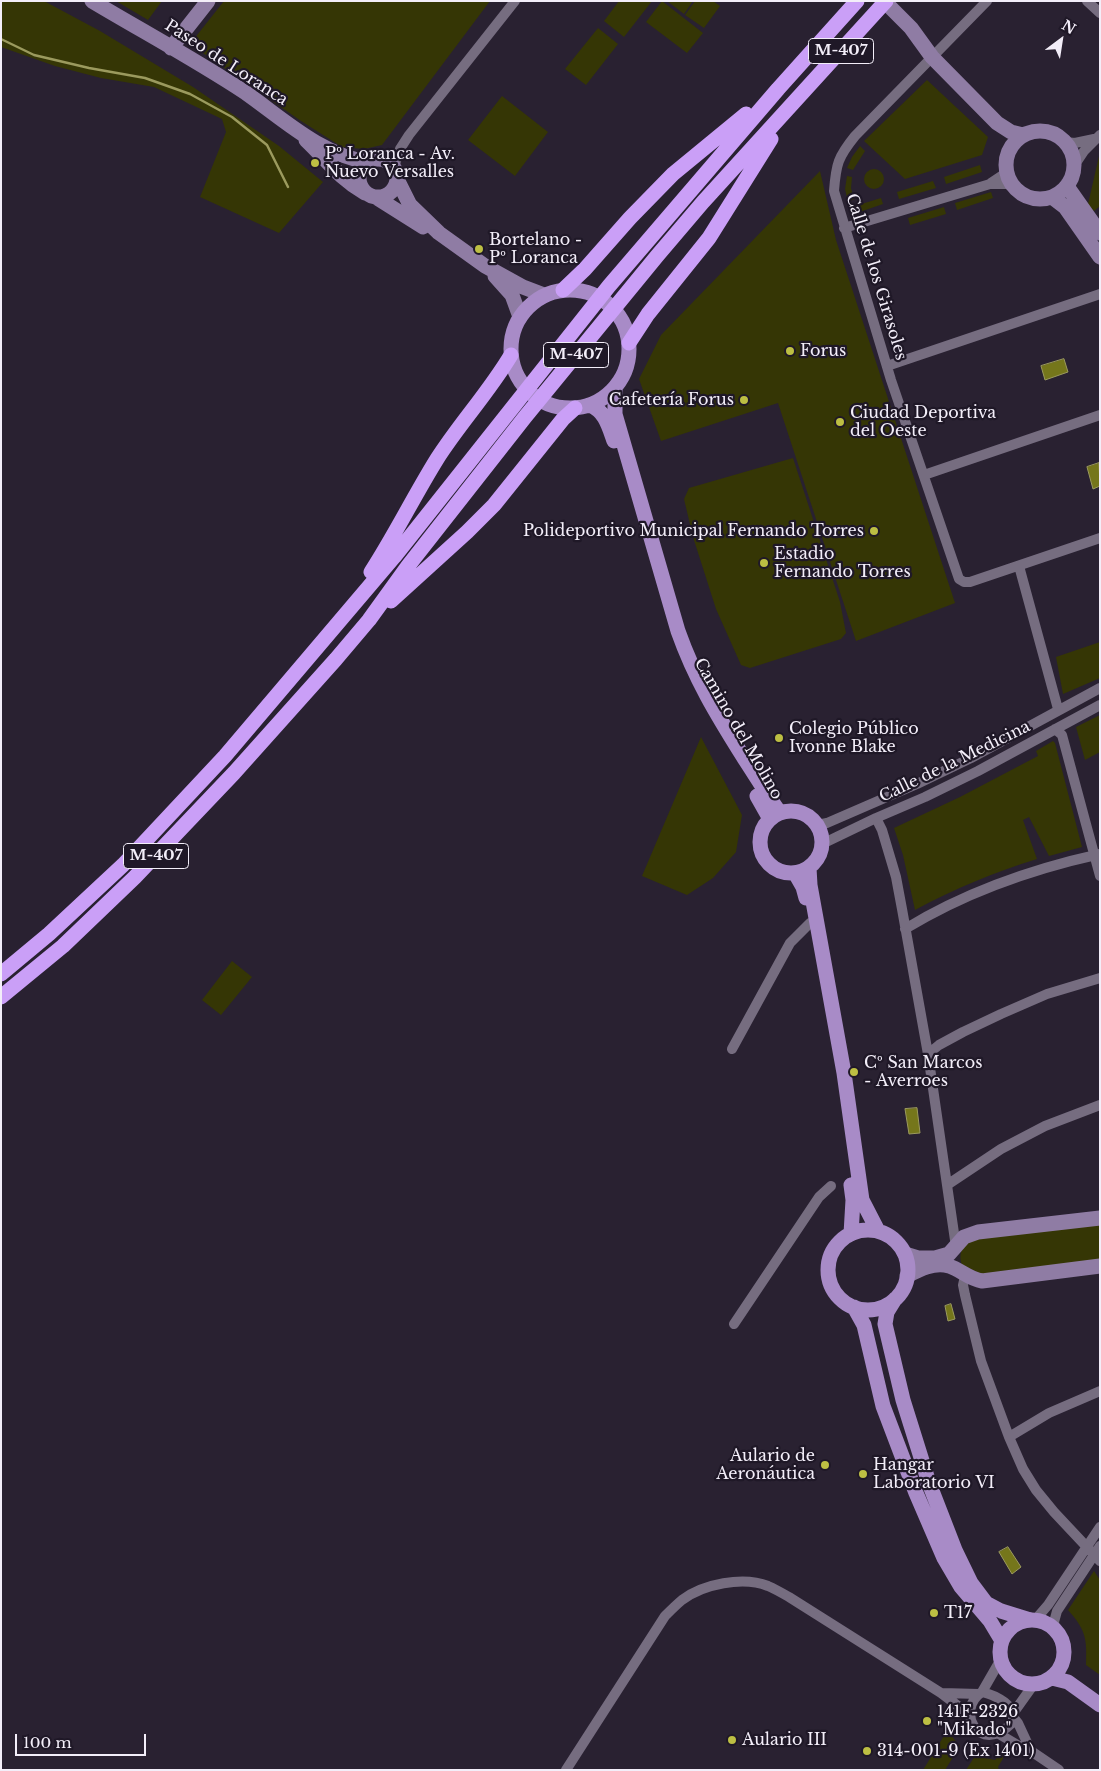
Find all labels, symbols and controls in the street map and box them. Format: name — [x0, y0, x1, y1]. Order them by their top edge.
north arrow — [1036, 15, 1086, 65]
street label: Paseo de Loranca — [161, 16, 291, 110]
text: N — [1058, 16, 1079, 38]
road number: M-407 — [808, 38, 874, 64]
place label: Pº Loranca - Av. Nuevo Versalles — [325, 144, 455, 182]
marker: Pº Loranca - Av. Nuevo Versalles — [309, 157, 321, 169]
street label: Calle de los Girasoles — [842, 191, 910, 363]
place label: Bortelano - Pº Loranca — [489, 230, 582, 268]
marker: Bortelano - Pº Loranca — [473, 243, 485, 255]
place label: Forus — [800, 341, 846, 361]
road number: M-407 — [544, 342, 608, 368]
marker: Forus — [784, 345, 796, 357]
place label: Cafetería Forus — [609, 390, 734, 410]
marker: Cafetería Forus — [738, 394, 750, 406]
place label: Ciudad Deportiva del Oeste — [850, 403, 996, 441]
marker: Ciudad Deportiva del Oeste — [834, 416, 846, 428]
place label: Polideportivo Municipal Fernando Torres — [523, 521, 864, 541]
marker: Polideportivo Municipal Fernando Torres — [868, 525, 880, 537]
place label: Estadio Fernando Torres — [774, 544, 911, 582]
marker: Estadio Fernando Torres — [758, 557, 770, 569]
street label: Camino del Molino — [690, 655, 786, 803]
street label: Calle de la Medicina — [876, 717, 1034, 807]
place label: Colegio Público Ivonne Blake — [789, 719, 919, 757]
marker: Colegio Público Ivonne Blake — [773, 732, 785, 744]
road number: M-407 — [124, 844, 188, 868]
place label: Cº San Marcos - Averroes — [864, 1053, 982, 1091]
marker: Cº San Marcos - Averroes — [848, 1066, 860, 1078]
place label: Aulario de Aeronáutica — [716, 1446, 815, 1484]
place label: Hangar Laboratorio VI — [873, 1455, 995, 1493]
marker: Aulario de Aeronáutica — [819, 1459, 831, 1471]
marker: Hangar Laboratorio VI — [857, 1468, 869, 1480]
place label: T17 — [944, 1603, 972, 1623]
marker: T17 — [928, 1607, 940, 1619]
place label: 141F-2326 "Mikado" — [937, 1702, 1018, 1740]
marker: 141F-2326 "Mikado" — [921, 1715, 933, 1727]
scale bar — [18, 1724, 149, 1756]
place label: Aulario III — [742, 1730, 827, 1750]
text: 100 m — [23, 1733, 72, 1752]
marker: Aulario III — [726, 1734, 738, 1746]
place label: 314-001-9 (Ex 1401) — [877, 1741, 1035, 1761]
marker: 314-001-9 (Ex 1401) — [861, 1745, 873, 1757]

